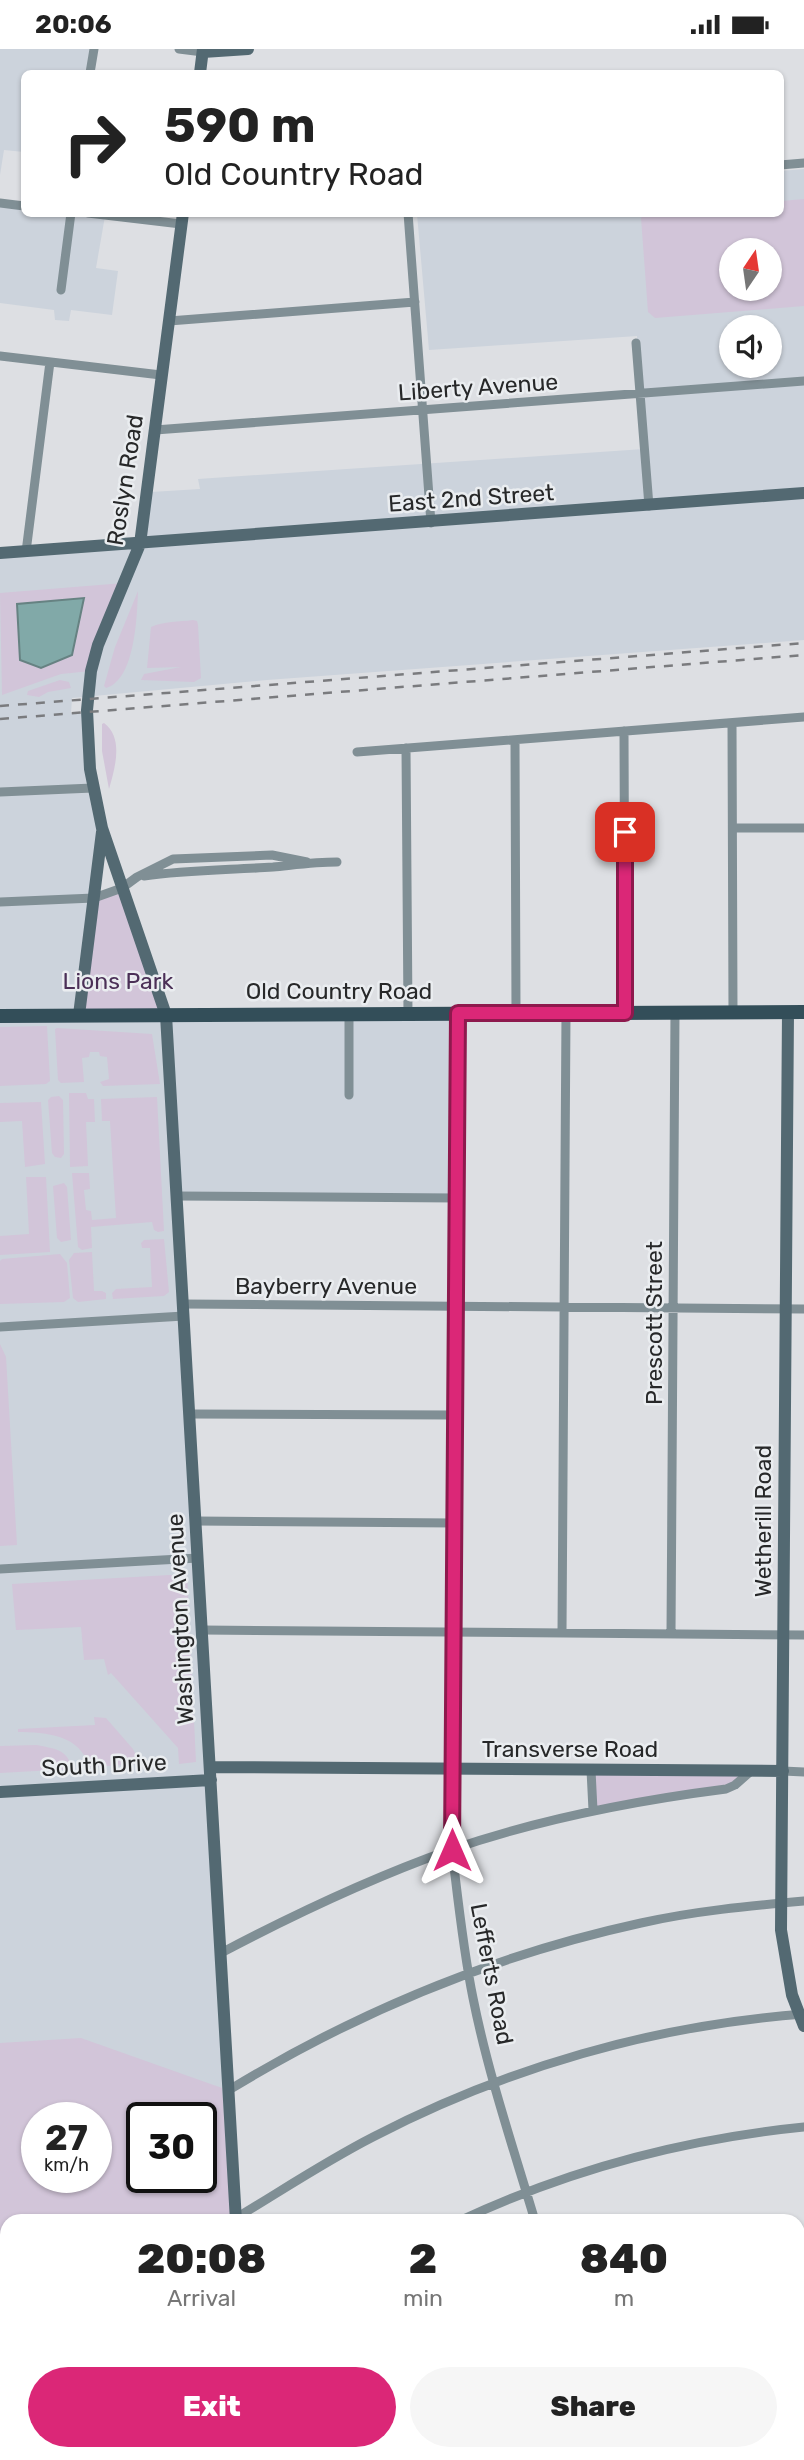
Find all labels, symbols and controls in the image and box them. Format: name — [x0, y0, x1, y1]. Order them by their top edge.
text: 20:06 — [35, 9, 112, 40]
text: 590 m — [164, 96, 316, 154]
icon: right — [49, 98, 140, 189]
text: Old Country Road — [164, 155, 424, 193]
north arrow — [719, 238, 782, 301]
map controls — [719, 238, 782, 378]
button: sound — [719, 315, 782, 378]
street label: Liberty Avenue — [397, 367, 559, 407]
street label: Roslyn Road — [101, 413, 149, 547]
street label: East 2nd Street — [387, 478, 555, 518]
pin — [595, 802, 655, 862]
icon: arrive — [606, 813, 644, 851]
park label: Lions Park — [63, 967, 174, 995]
street label: Old Country Road — [246, 977, 432, 1005]
street label: Prescott Street — [640, 1241, 668, 1405]
street label: Bayberry Avenue — [235, 1272, 417, 1300]
street label: Wetherill Road — [749, 1445, 777, 1597]
street label: Washington Avenue — [160, 1513, 200, 1725]
street label: Transverse Road — [482, 1735, 658, 1763]
street label: South Drive — [41, 1748, 167, 1782]
position arrow — [415, 1813, 489, 1887]
street label: Lefferts Road — [465, 1901, 519, 2047]
speed limit sign: 30 — [126, 2102, 217, 2193]
text: 27 — [45, 2117, 88, 2159]
text: km/h — [44, 2154, 89, 2176]
text: 20:08 — [137, 2234, 266, 2284]
text: 2 — [409, 2234, 437, 2284]
text: 840 — [580, 2234, 668, 2284]
text: Arrival — [167, 2284, 236, 2312]
text: min — [403, 2284, 443, 2312]
text: m — [614, 2284, 634, 2312]
button: Exit — [28, 2367, 396, 2447]
button: Share — [410, 2367, 777, 2447]

